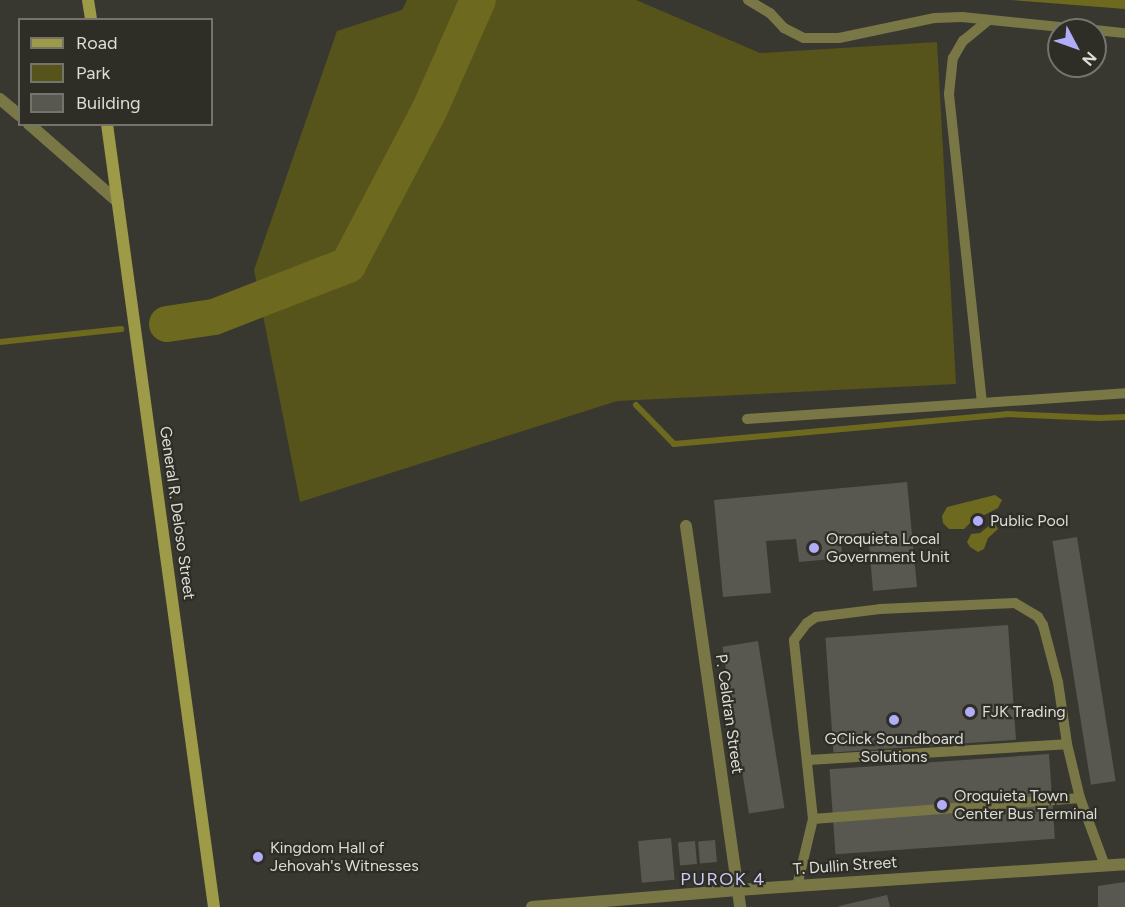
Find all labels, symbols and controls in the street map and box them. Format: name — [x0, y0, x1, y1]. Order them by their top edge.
legend — [18, 18, 213, 126]
north arrow — [1047, 18, 1107, 78]
text: Road — [76, 32, 117, 54]
text: N — [1078, 48, 1101, 70]
text: Park — [76, 62, 110, 84]
text: Building — [76, 92, 141, 114]
street label: General R. Deloso Street — [155, 425, 199, 601]
place label: Public Pool — [990, 511, 1069, 531]
marker: Public Pool — [971, 514, 985, 528]
place label: Oroquieta Local Government Unit — [826, 529, 950, 567]
marker: Oroquieta Local Government Unit — [807, 541, 821, 555]
street label: P. Celdran Street — [711, 653, 747, 775]
place label: FJK Trading — [982, 702, 1066, 722]
marker: FJK Trading — [963, 705, 977, 719]
marker: GClick Soundboard Solutions — [887, 713, 901, 727]
place label: GClick Soundboard Solutions — [824, 729, 964, 767]
place label: Oroquieta Town Center Bus Terminal — [954, 786, 1097, 824]
marker: Oroquieta Town Center Bus Terminal — [935, 798, 949, 812]
place label: Kingdom Hall of Jehovah's Witnesses — [270, 838, 419, 876]
marker: Kingdom Hall of Jehovah's Witnesses — [251, 850, 265, 864]
street label: T. Dullin Street — [792, 853, 898, 879]
district label: PUROK 4 — [680, 868, 766, 890]

